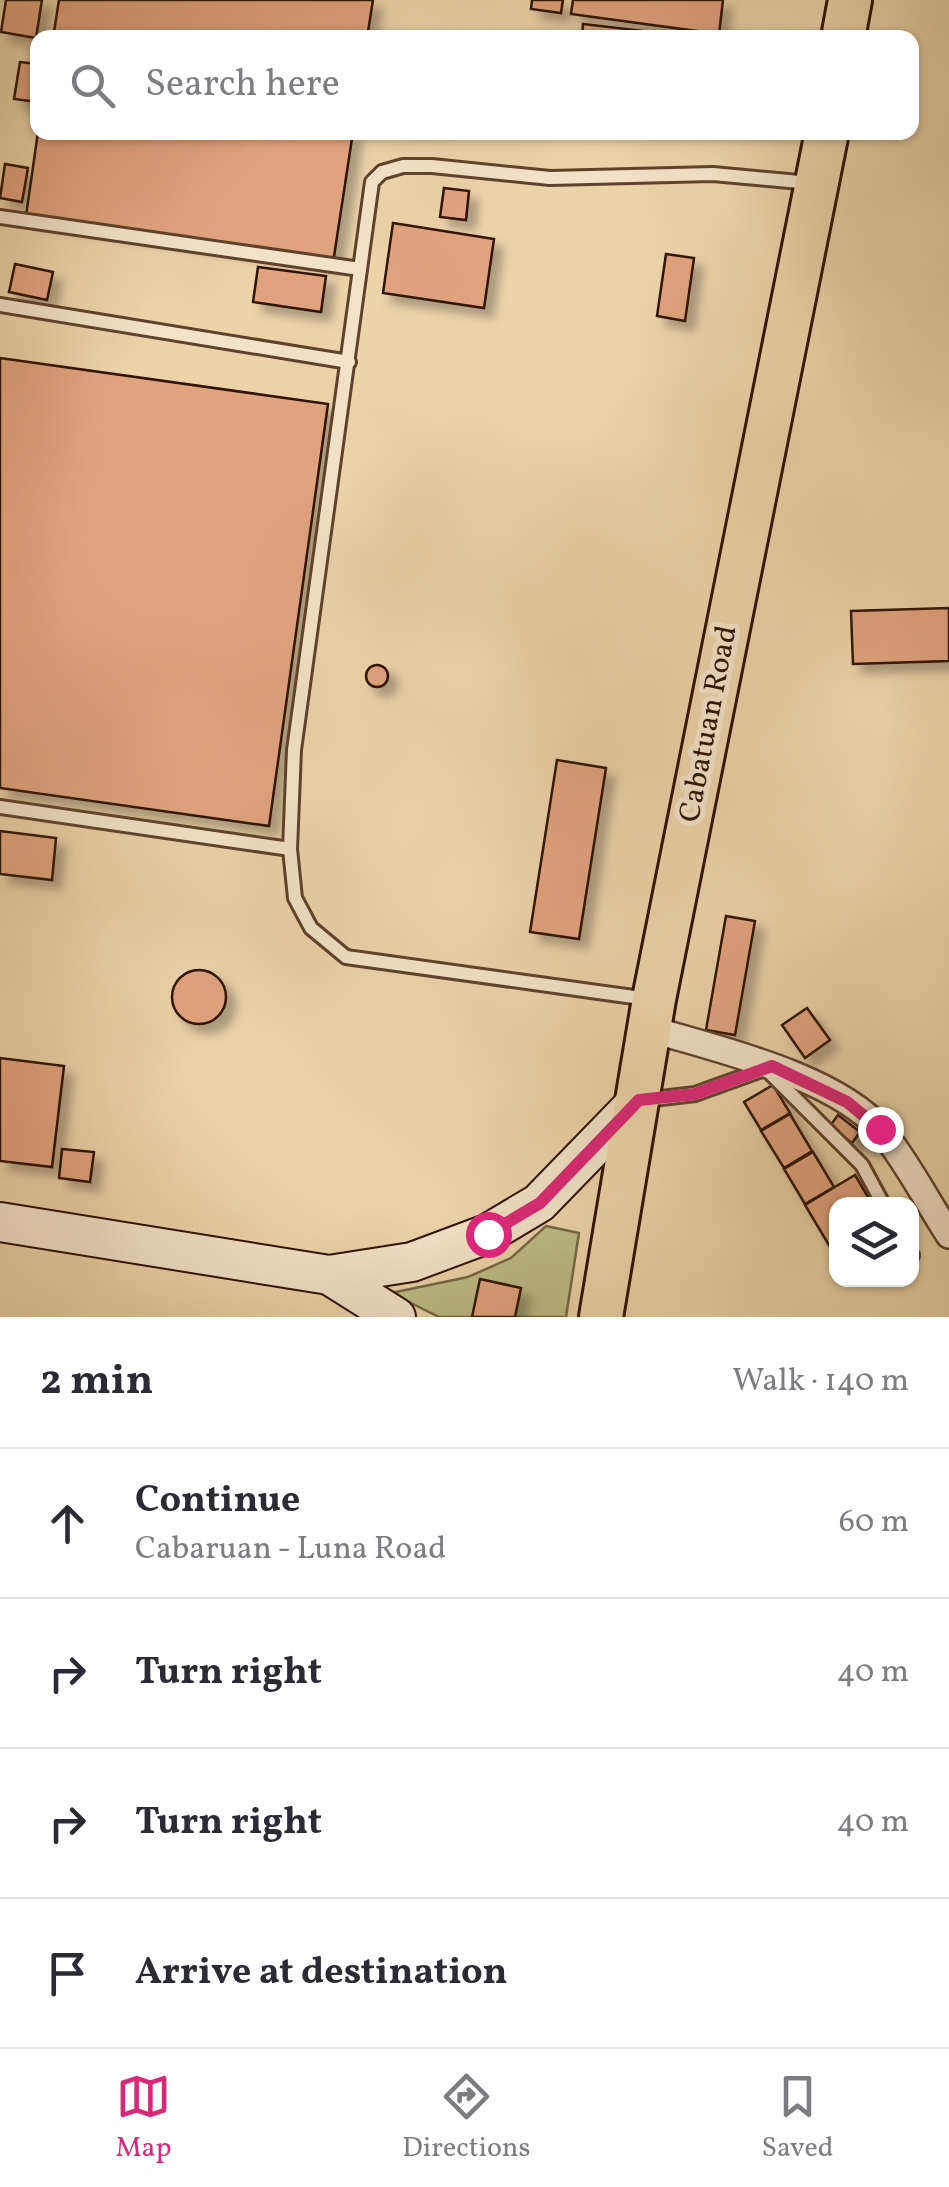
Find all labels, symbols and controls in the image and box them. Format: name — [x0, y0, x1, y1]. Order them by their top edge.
search box — [30, 30, 919, 140]
icon: search — [65, 58, 120, 113]
text: Search here — [145, 59, 340, 112]
street label: Cabatuan Road — [669, 622, 749, 826]
route end — [858, 1107, 904, 1153]
map controls — [829, 1197, 919, 1287]
button: layers — [829, 1197, 919, 1287]
route start — [466, 1212, 512, 1258]
text: 2 min — [40, 1353, 153, 1412]
text: Walk · 140 m — [732, 1360, 909, 1404]
text: Continue — [135, 1475, 300, 1528]
icon: ahead — [40, 1496, 95, 1551]
text: 60 m — [839, 1501, 909, 1545]
text: Cabaruan - Luna Road — [135, 1528, 446, 1572]
icon: right — [40, 1646, 95, 1701]
text: Turn right — [135, 1647, 322, 1700]
text: 40 m — [837, 1651, 909, 1695]
icon: right — [40, 1796, 95, 1851]
text: Turn right — [135, 1797, 322, 1850]
text: 40 m — [837, 1801, 909, 1845]
icon: arrive — [40, 1946, 95, 2001]
text: Arrive at destination — [135, 1947, 508, 2000]
tab: Map — [115, 2069, 171, 2168]
tab: Directions — [402, 2069, 531, 2168]
tab: Saved — [761, 2069, 834, 2168]

